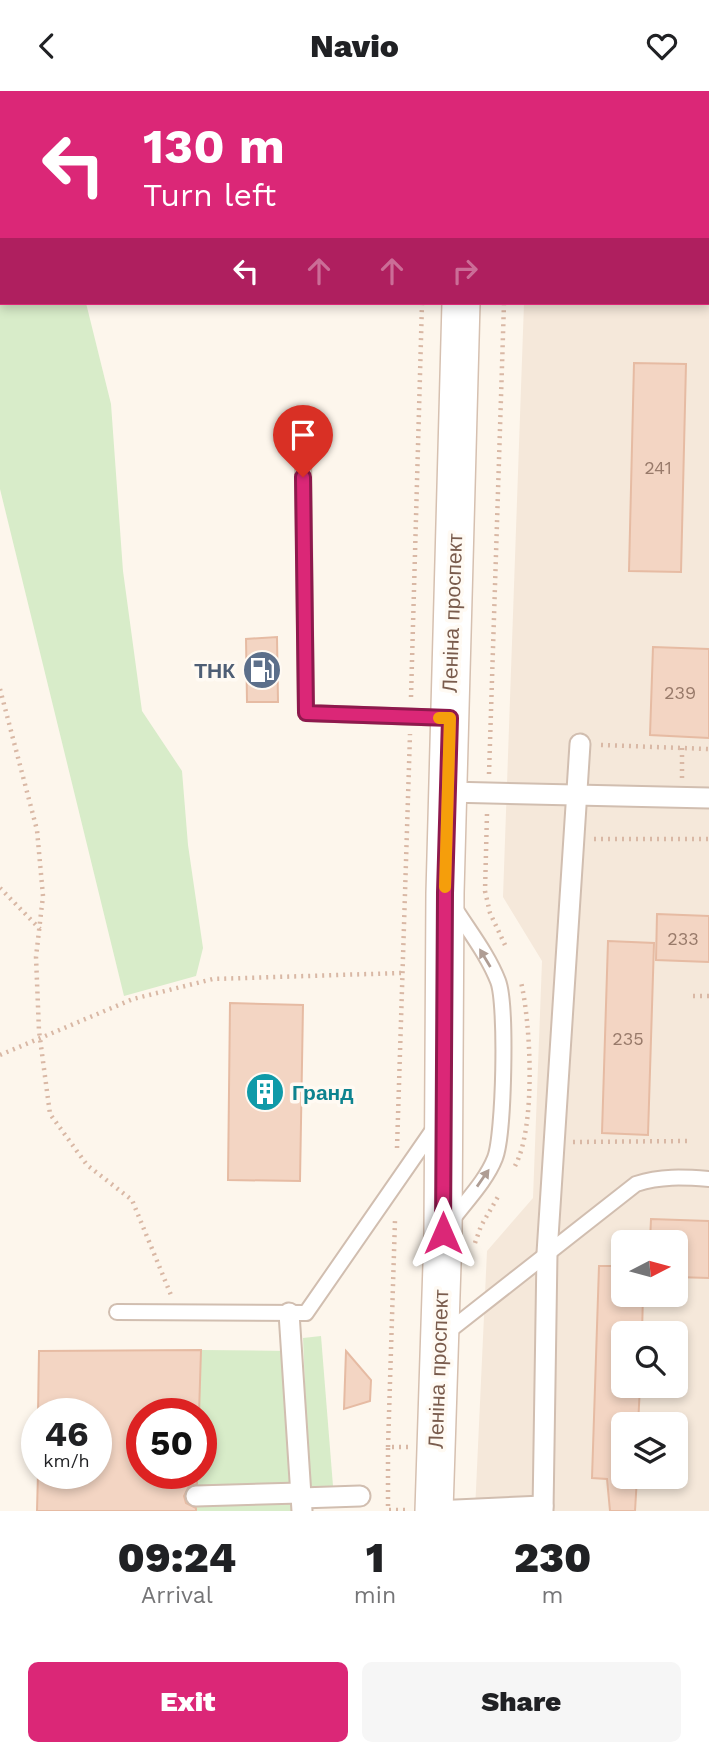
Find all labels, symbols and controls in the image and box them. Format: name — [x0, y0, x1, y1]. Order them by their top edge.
icon: back — [28, 27, 66, 65]
text: Navio — [310, 27, 399, 65]
icon: heart — [643, 27, 681, 65]
text: 130 m — [143, 117, 285, 175]
icon: left — [28, 119, 119, 210]
text: Turn left — [143, 176, 276, 214]
icon: left — [227, 252, 265, 290]
icon: ahead — [300, 252, 338, 290]
icon: ahead — [373, 252, 411, 290]
icon: right — [446, 252, 484, 290]
pin — [273, 405, 333, 477]
icon: arrive — [284, 416, 322, 454]
house number: 241 — [644, 457, 672, 478]
street label: Леніна проспект — [437, 532, 467, 693]
fuel station icon: ТНК — [241, 649, 283, 691]
place label: ТНК — [194, 658, 235, 683]
house number: 239 — [664, 682, 696, 703]
house number: 233 — [667, 928, 699, 949]
one-way arrow — [479, 949, 491, 968]
house number: 235 — [612, 1028, 644, 1049]
building icon: Гранд — [244, 1071, 286, 1113]
place label: Гранд — [292, 1080, 354, 1105]
one-way arrow — [476, 1169, 490, 1187]
position arrow — [406, 1196, 480, 1270]
north arrow — [611, 1230, 688, 1307]
map controls — [611, 1230, 688, 1489]
street label: Леніна проспект — [423, 1288, 453, 1449]
button: search — [611, 1321, 688, 1398]
speed limit sign: 50 — [126, 1398, 217, 1489]
button: layers — [611, 1412, 688, 1489]
text: 46 — [44, 1413, 89, 1455]
text: km/h — [43, 1450, 90, 1471]
text: 09:24 — [118, 1533, 236, 1582]
text: 1 — [366, 1533, 384, 1582]
text: 230 — [514, 1533, 591, 1582]
text: Arrival — [141, 1582, 213, 1609]
text: min — [354, 1582, 396, 1609]
text: m — [542, 1582, 564, 1609]
button: Exit — [28, 1662, 348, 1742]
button: Share — [362, 1662, 681, 1742]

